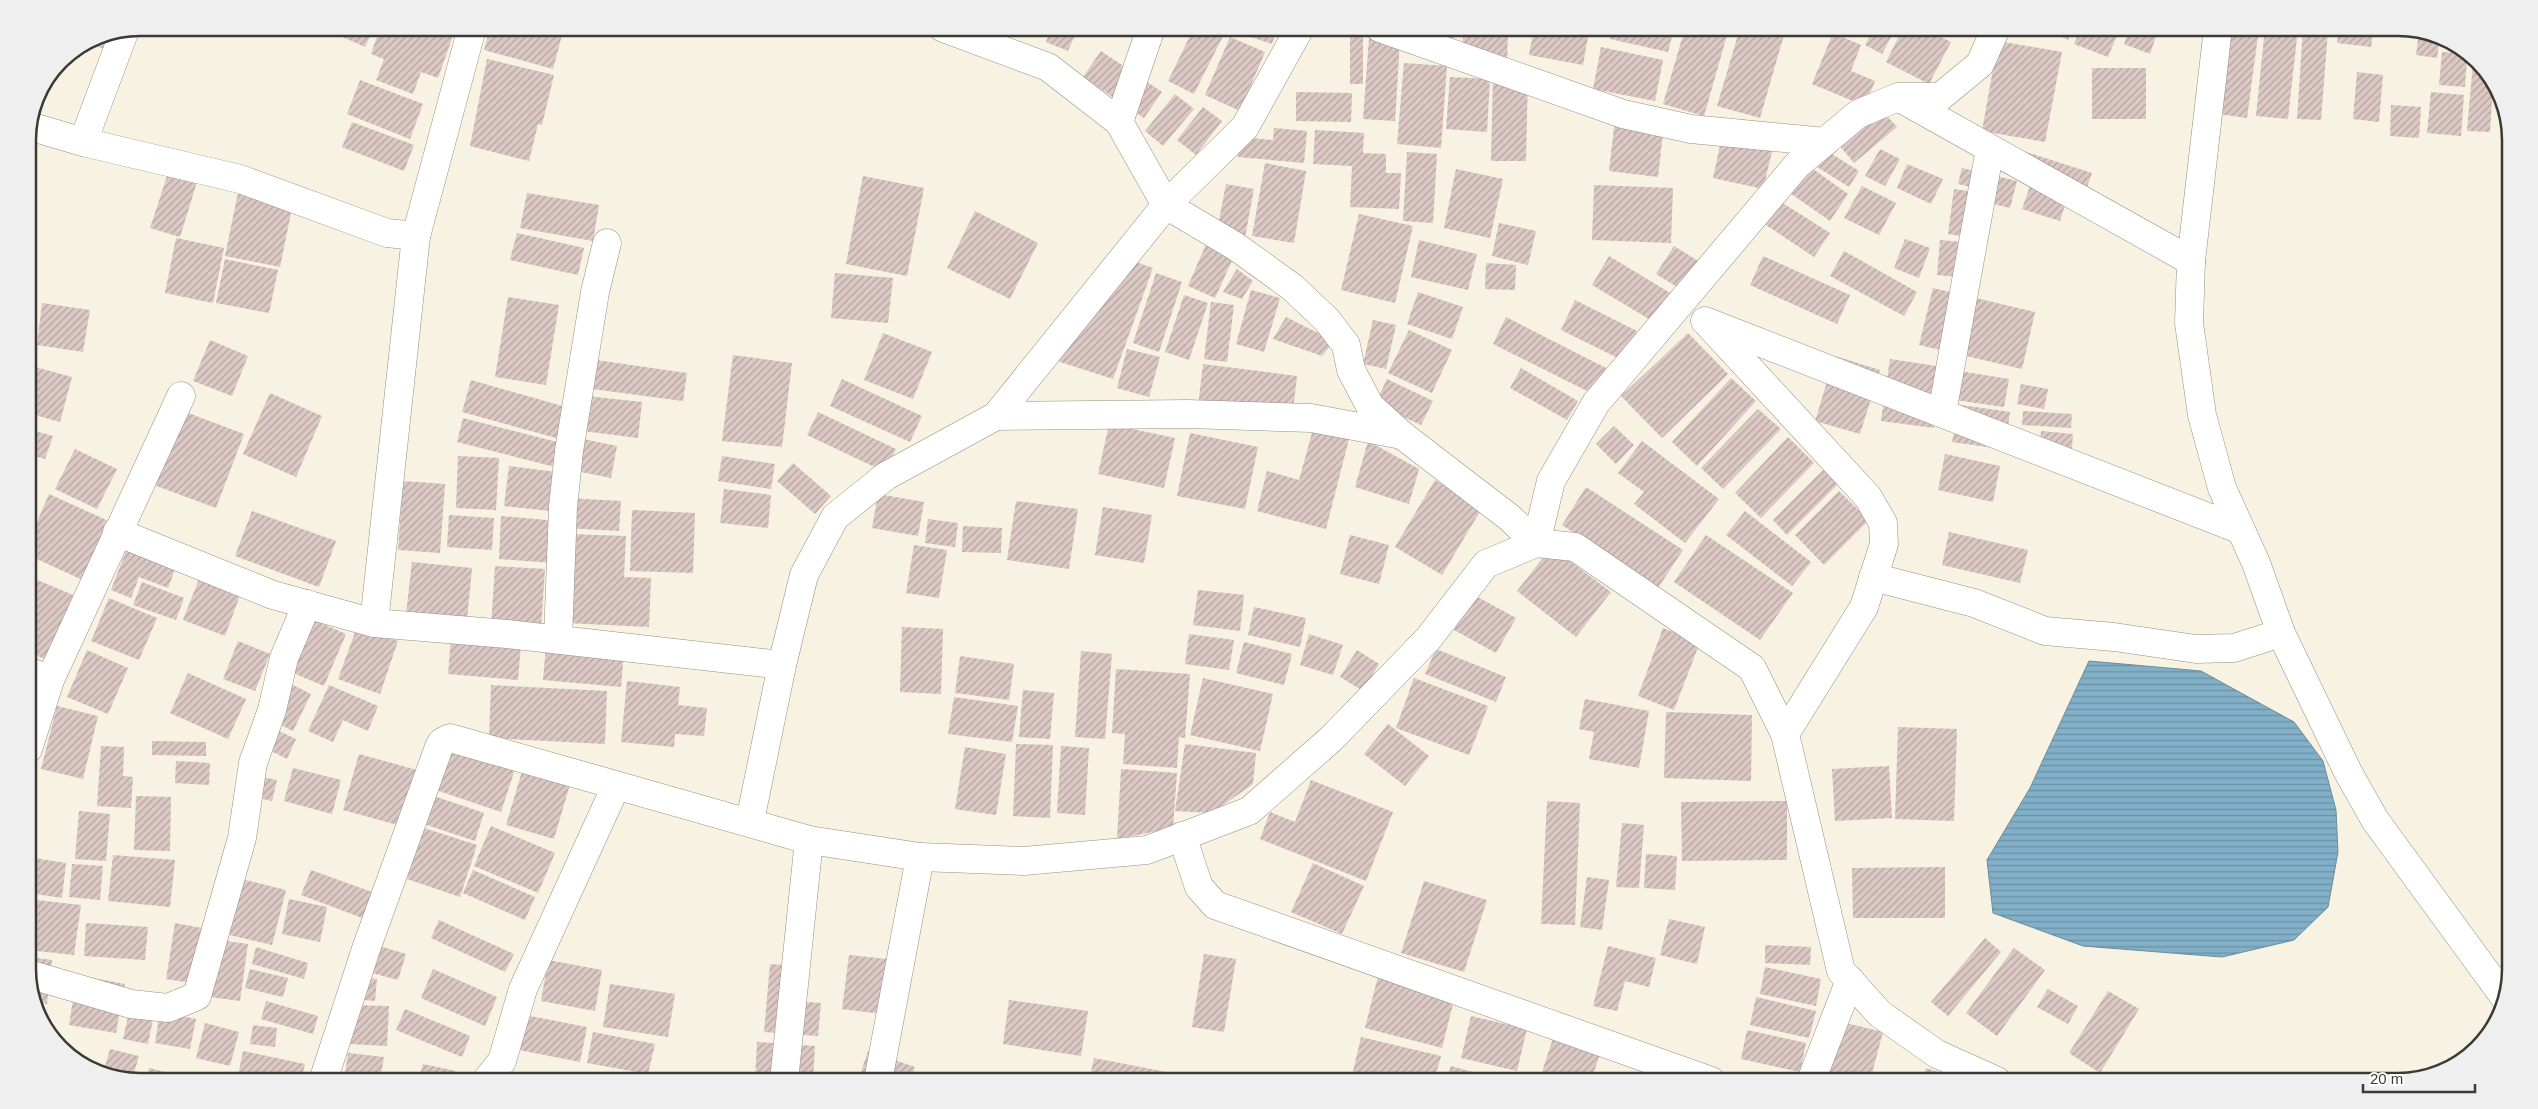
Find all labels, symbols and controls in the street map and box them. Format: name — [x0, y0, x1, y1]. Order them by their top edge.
scale bar — [2363, 1062, 2476, 1094]
text: 20 m — [2370, 1070, 2403, 1087]

